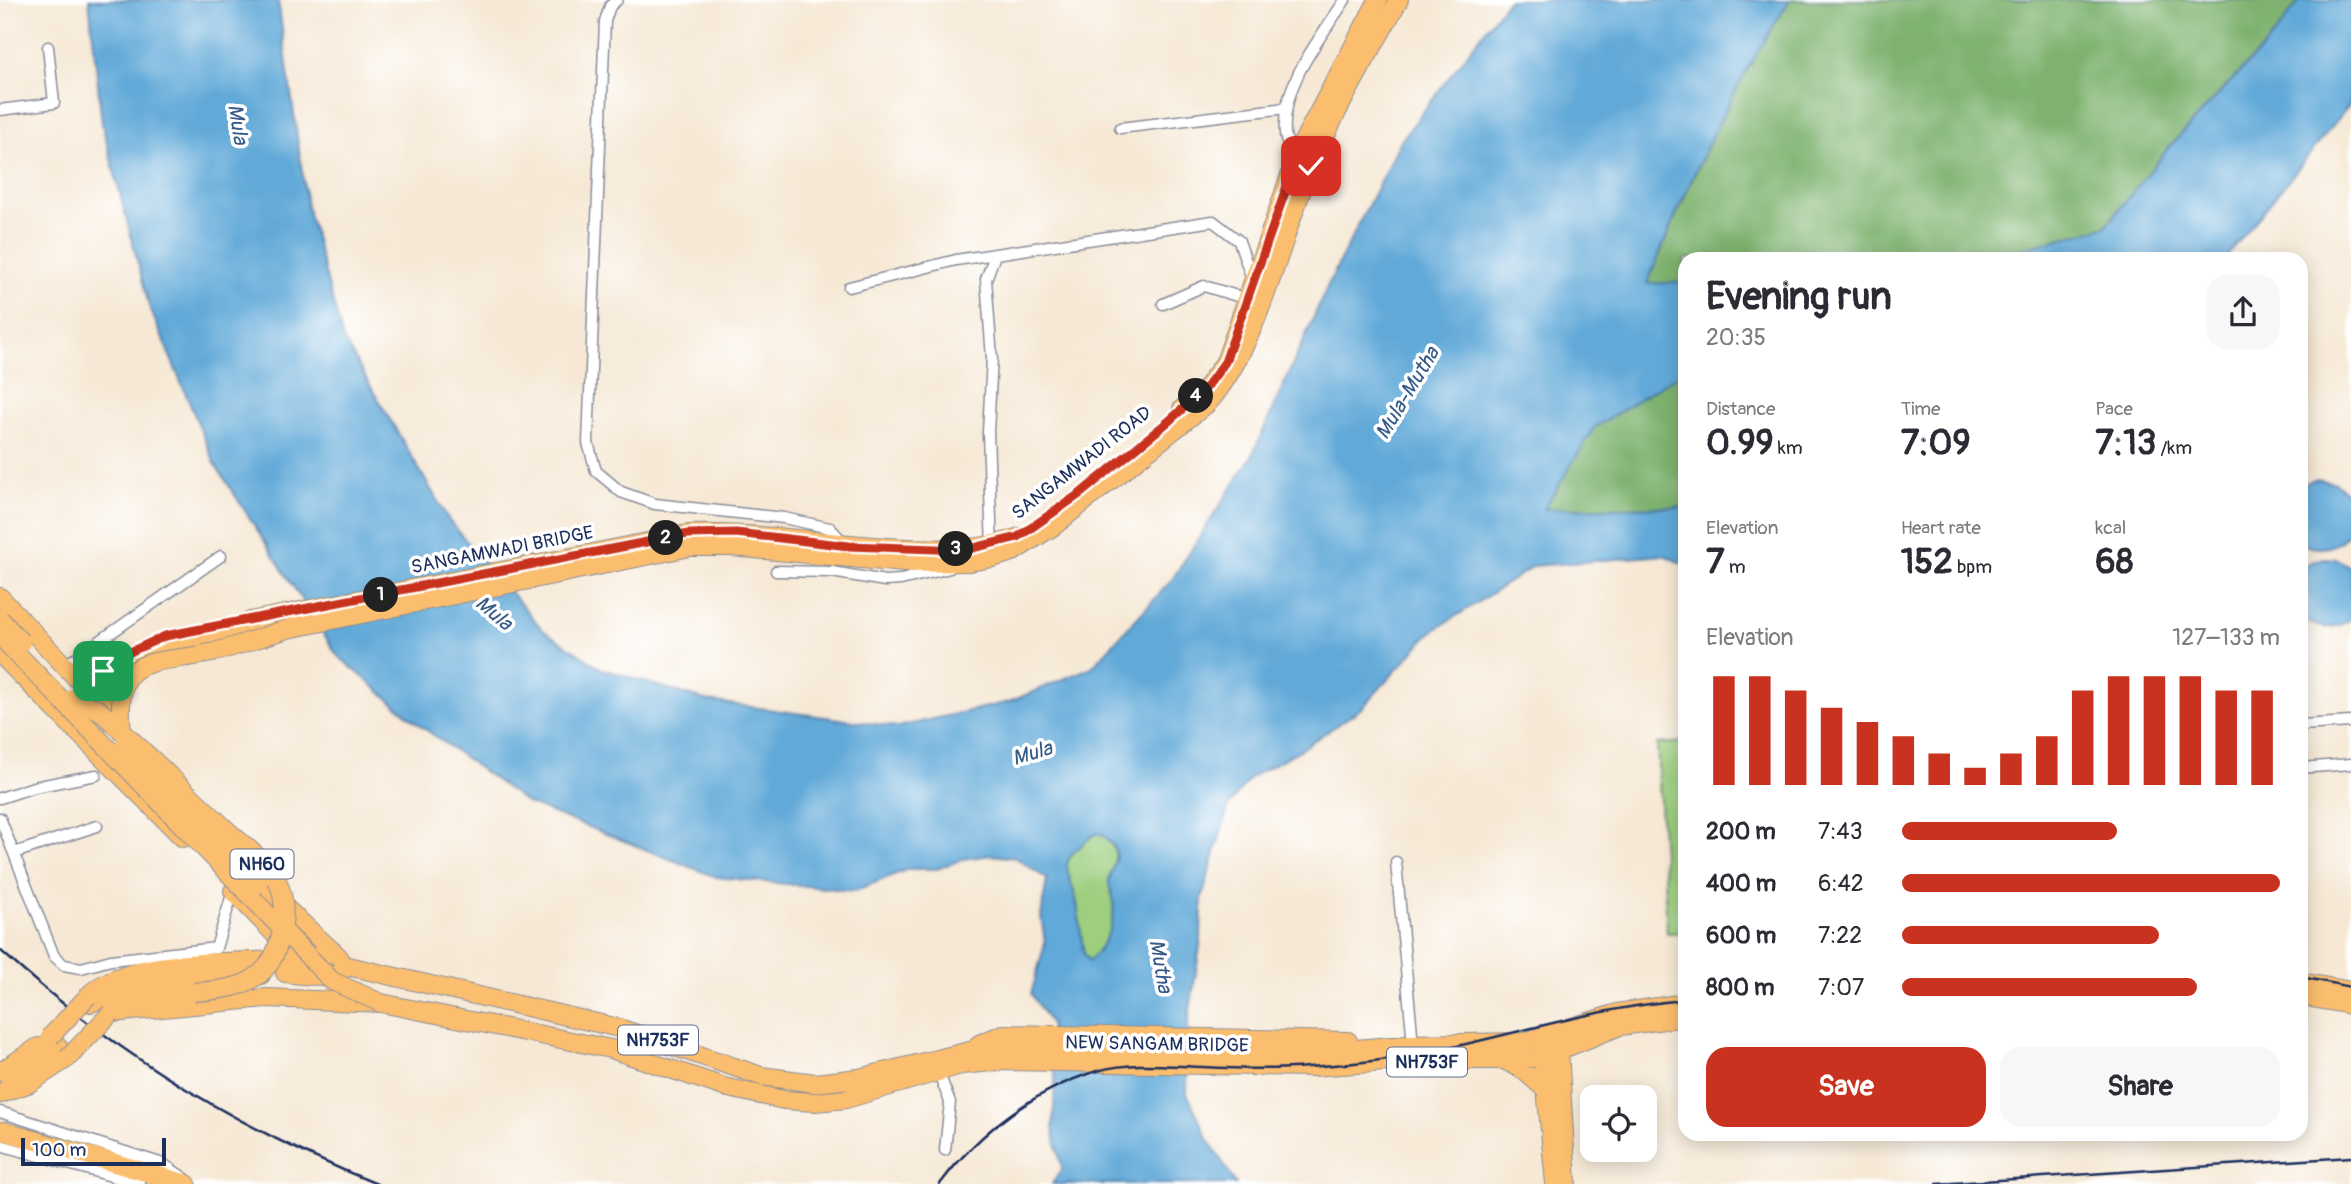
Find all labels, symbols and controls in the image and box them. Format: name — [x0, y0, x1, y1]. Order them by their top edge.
water label: Mula — [221, 102, 254, 147]
pin — [1281, 136, 1341, 196]
icon: check — [1292, 147, 1330, 185]
text: Evening run — [1706, 273, 1892, 321]
button: share — [2206, 275, 2280, 349]
text: 20:35 — [1706, 323, 1766, 352]
water label: Mula-Mutha — [1369, 341, 1446, 444]
pin: 4 — [1178, 378, 1214, 414]
text: 4 — [1190, 383, 1201, 407]
text: Distance — [1706, 397, 1775, 421]
text: Time — [1901, 397, 1940, 421]
text: Pace — [2095, 397, 2133, 421]
street label: SANGAMWADI ROAD — [1007, 401, 1156, 525]
text: 0.99 — [1706, 421, 1774, 465]
text: 7:09 — [1901, 421, 1970, 465]
text: 7:13 — [2095, 421, 2156, 465]
text: km — [1774, 436, 1803, 460]
text: /km — [2156, 436, 2192, 460]
text: Elevation — [1706, 516, 1778, 540]
text: Heart rate — [1901, 516, 1981, 540]
text: kcal — [2095, 516, 2126, 540]
pin: 2 — [648, 520, 684, 556]
street label: SANGAMWADI BRIDGE — [409, 521, 595, 579]
text: 2 — [660, 525, 671, 549]
pin: 3 — [939, 532, 974, 566]
text: 3 — [950, 536, 961, 560]
text: 7 — [1706, 540, 1725, 584]
text: 152 — [1901, 540, 1953, 584]
text: 68 — [2095, 540, 2133, 584]
text: m — [1725, 555, 1746, 579]
text: bpm — [1953, 555, 1992, 579]
pin: 1 — [364, 578, 398, 612]
text: 1 — [377, 582, 384, 606]
water label: Mula — [470, 590, 519, 638]
text: Elevation — [1706, 623, 1794, 652]
text: 127–133 m — [2172, 623, 2280, 652]
pin — [73, 641, 133, 701]
icon: arrive — [84, 652, 122, 690]
water label: Mula — [1009, 734, 1057, 772]
text: 200 m — [1706, 817, 1776, 846]
text: 7:43 — [1818, 817, 1862, 846]
road number: NH60 — [230, 850, 294, 878]
text: 400 m — [1706, 869, 1776, 898]
text: 6:42 — [1818, 869, 1864, 898]
text: 600 m — [1706, 921, 1776, 950]
text: 7:22 — [1818, 921, 1862, 950]
water label: Mutha — [1143, 937, 1179, 996]
text: 800 m — [1706, 973, 1774, 1002]
text: 7:07 — [1818, 973, 1864, 1002]
road number: NH753F — [618, 1026, 698, 1055]
street label: NEW SANGAM BRIDGE — [1065, 1030, 1249, 1058]
button: Save — [1706, 1047, 1986, 1127]
button: Share — [2000, 1047, 2280, 1127]
road number: NH753F — [1387, 1048, 1467, 1077]
map controls — [1580, 1085, 1657, 1162]
button: locate — [1580, 1085, 1657, 1162]
scale bar — [21, 1135, 166, 1167]
text: 100 m — [32, 1138, 86, 1162]

